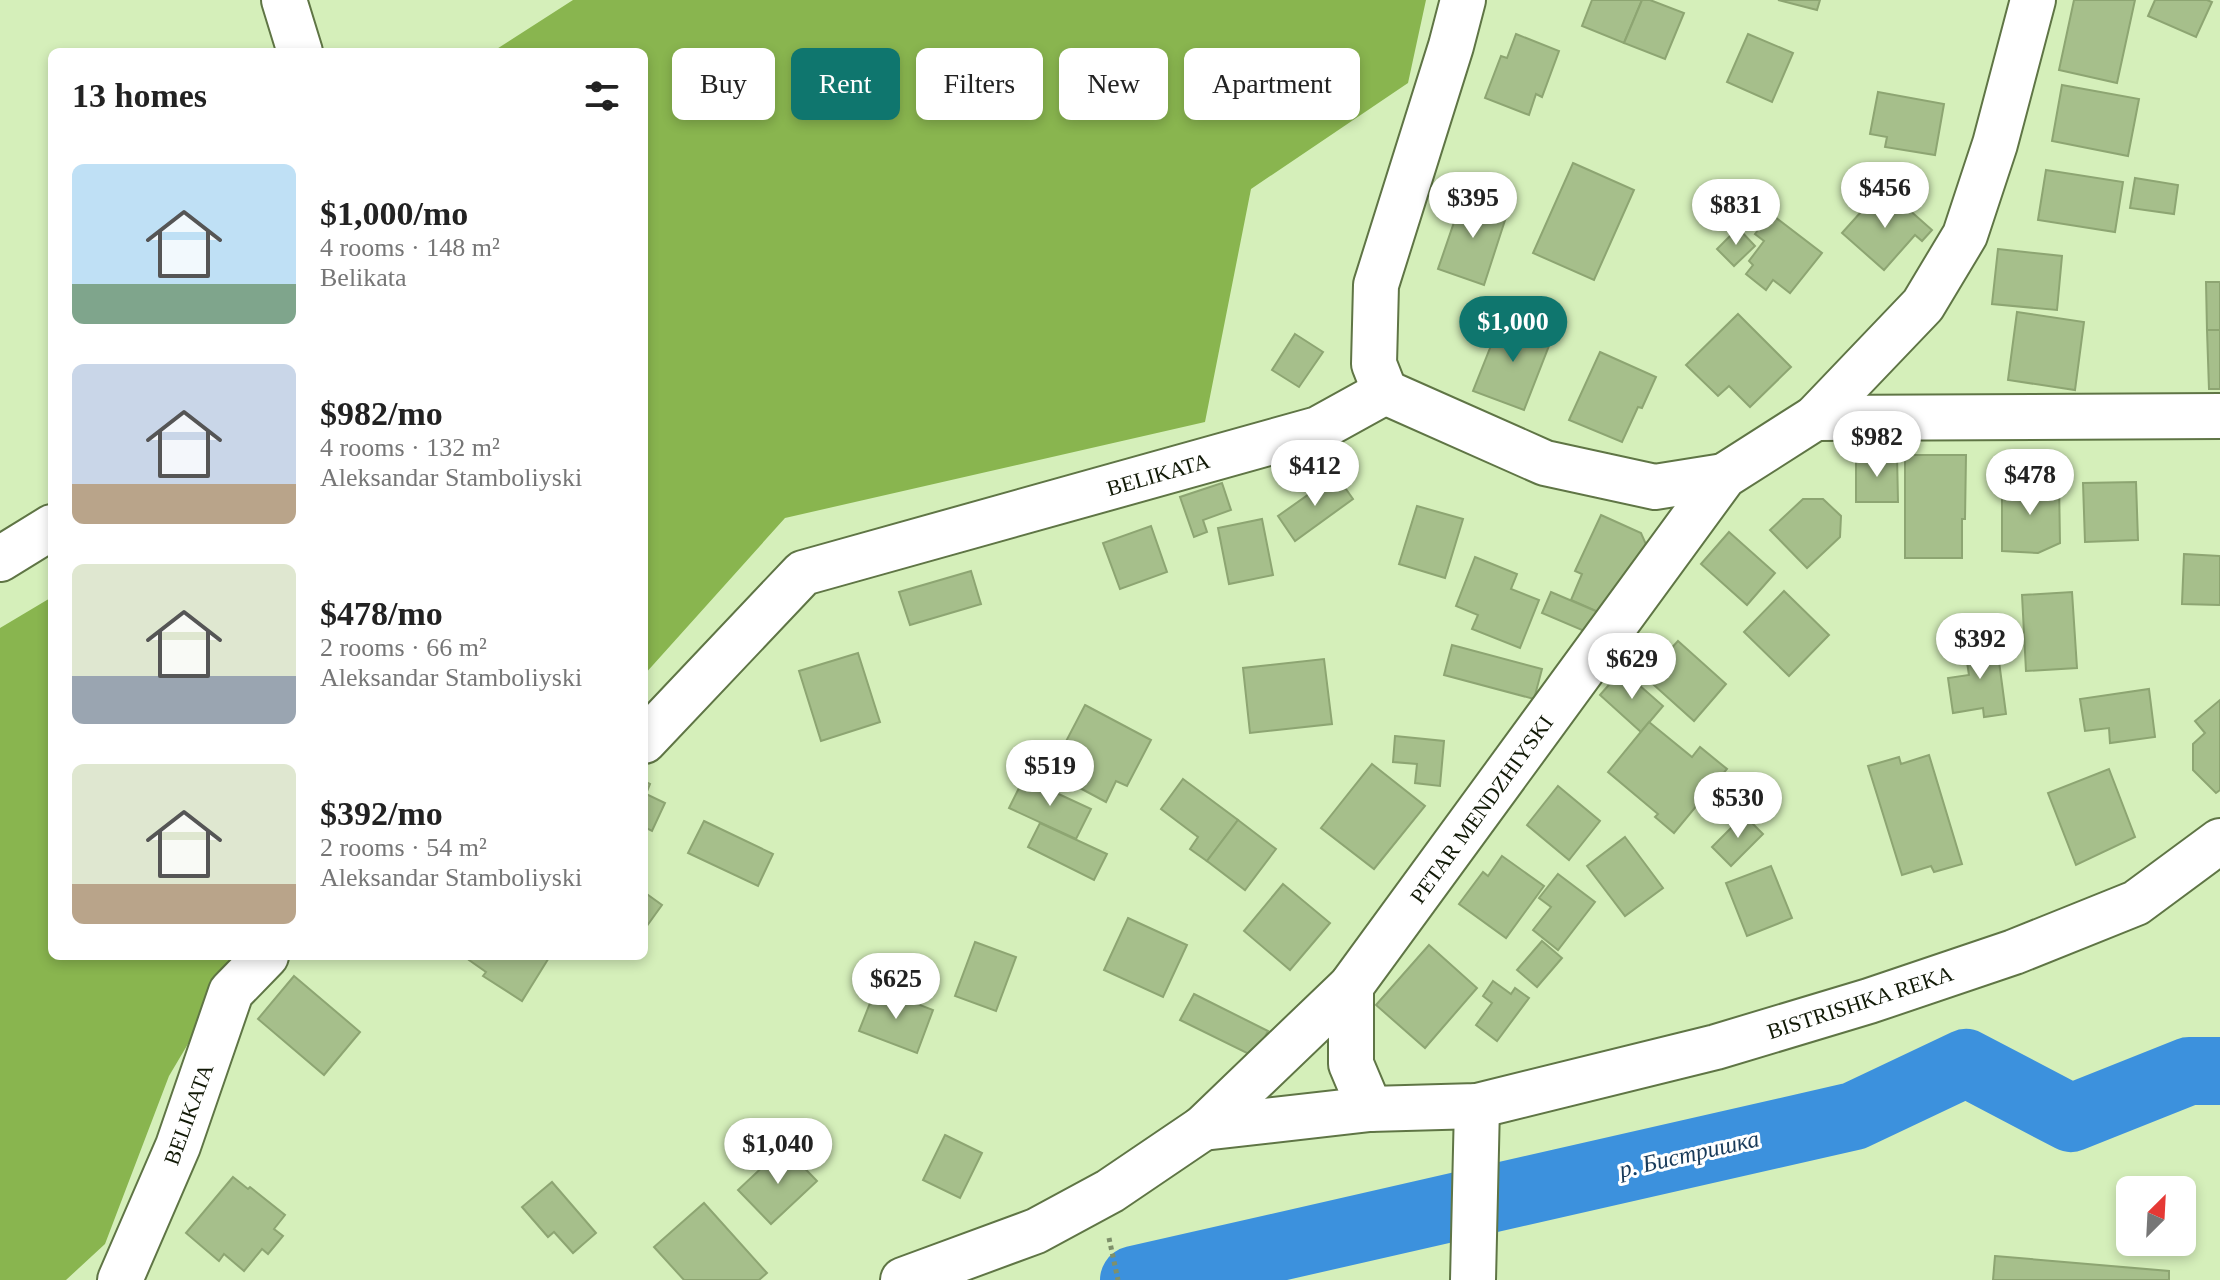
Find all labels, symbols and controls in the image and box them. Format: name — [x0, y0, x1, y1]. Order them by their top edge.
chip: Buy — [672, 48, 775, 120]
chip: Rent — [791, 48, 900, 120]
chip: Filters — [916, 48, 1043, 120]
chip: New — [1059, 48, 1168, 120]
chip: Apartment — [1184, 48, 1360, 120]
icon: filters — [580, 74, 624, 118]
text: 13 homes — [72, 77, 207, 114]
pin: $456 — [1838, 162, 1932, 230]
pin: $395 — [1426, 172, 1520, 240]
text: $456 — [1859, 173, 1911, 202]
pin: $831 — [1689, 179, 1783, 247]
text: $395 — [1447, 183, 1499, 212]
text: $831 — [1710, 190, 1762, 219]
text: $1,000/mo — [320, 195, 468, 232]
icon: home — [136, 196, 232, 292]
text: 4 rooms · 148 m² — [320, 233, 500, 262]
text: Belikata — [320, 263, 407, 292]
pin: $1,000 — [1448, 296, 1578, 364]
text: $1,000 — [1477, 307, 1549, 336]
text: $982/mo — [320, 395, 443, 432]
icon: home — [136, 396, 232, 492]
pin: $982 — [1830, 411, 1924, 479]
text: $982 — [1851, 422, 1903, 451]
text: 4 rooms · 132 m² — [320, 433, 500, 462]
pin: $412 — [1268, 440, 1362, 508]
street label: BELIKATA — [1104, 448, 1213, 501]
pin: $478 — [1983, 449, 2077, 517]
text: $412 — [1289, 451, 1341, 480]
text: $478 — [2004, 460, 2056, 489]
text: Aleksandar Stamboliyski — [320, 463, 582, 492]
text: $478/mo — [320, 595, 443, 632]
icon: home — [136, 596, 232, 692]
pin: $392 — [1933, 613, 2027, 681]
text: $392 — [1954, 624, 2006, 653]
text: 2 rooms · 66 m² — [320, 633, 487, 662]
pin: $629 — [1585, 633, 1679, 701]
text: $629 — [1606, 644, 1658, 673]
text: Aleksandar Stamboliyski — [320, 663, 582, 692]
street label: PETAR MENDZHIYSKI — [1405, 710, 1558, 908]
pin: $519 — [1003, 740, 1097, 808]
text: $519 — [1024, 751, 1076, 780]
pin: $530 — [1691, 772, 1785, 840]
text: $530 — [1712, 783, 1764, 812]
text: $392/mo — [320, 795, 443, 832]
icon: home — [136, 796, 232, 892]
text: 2 rooms · 54 m² — [320, 833, 487, 862]
text: Aleksandar Stamboliyski — [320, 863, 582, 892]
pin: $625 — [849, 953, 943, 1021]
street label: BISTRISHKA REKA — [1764, 961, 1956, 1044]
text: $625 — [870, 964, 922, 993]
street label: BELIKATA — [159, 1060, 218, 1168]
pin: $1,040 — [713, 1118, 843, 1186]
water label: р. Бистришка — [1615, 1125, 1762, 1183]
text: $1,040 — [742, 1129, 814, 1158]
north arrow — [2116, 1176, 2196, 1256]
map controls — [2116, 1176, 2196, 1256]

